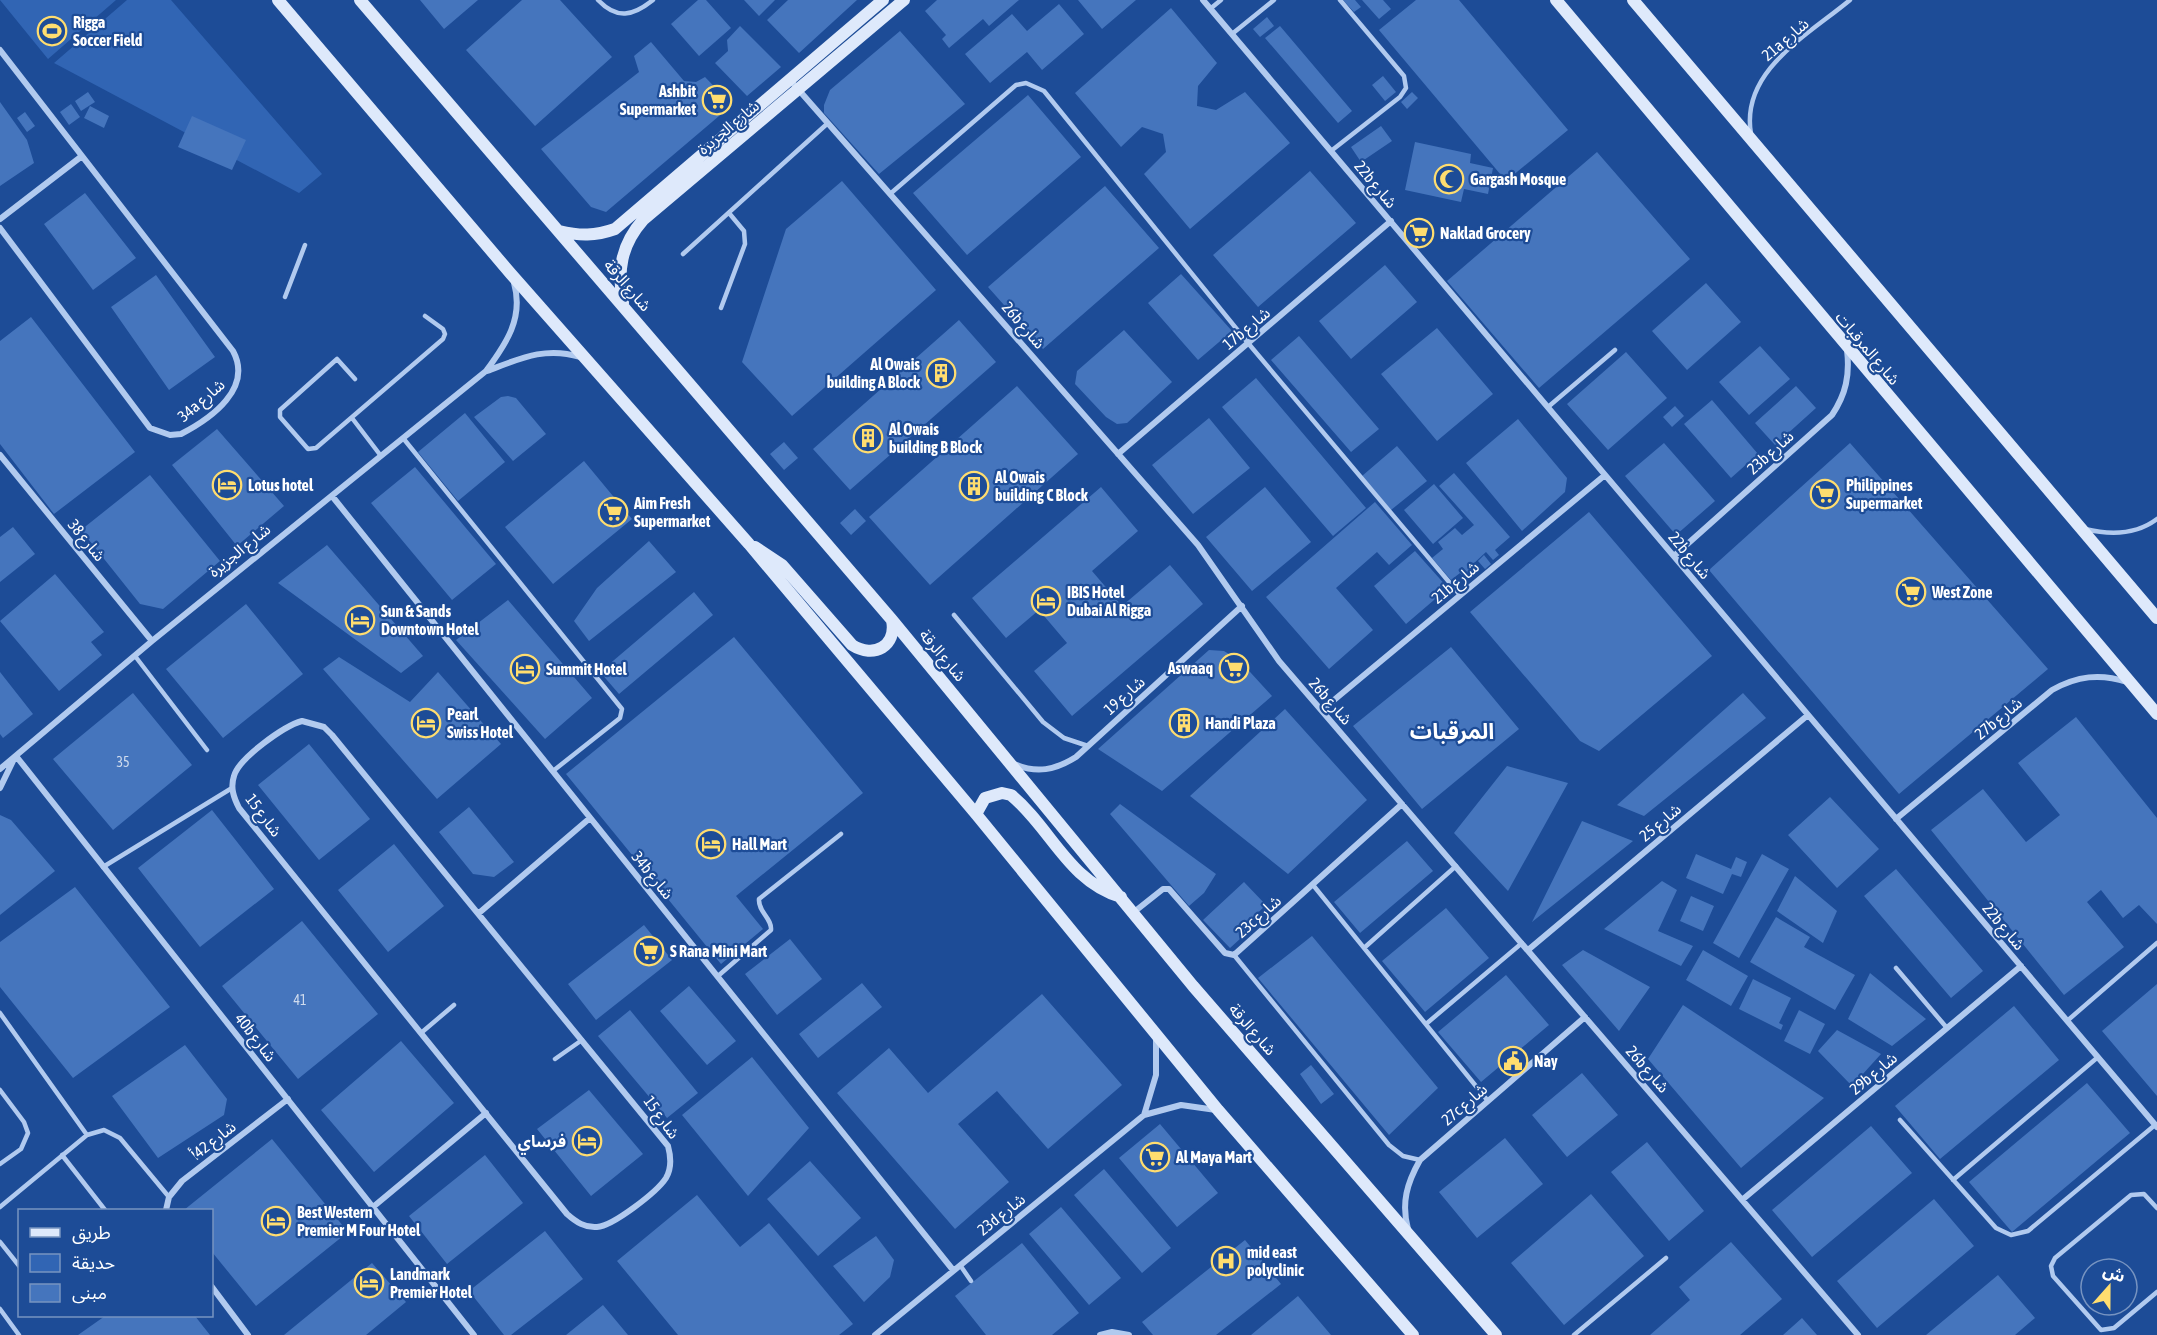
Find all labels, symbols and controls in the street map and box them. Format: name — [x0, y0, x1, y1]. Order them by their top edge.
place label: Rigga Soccer Field — [73, 13, 143, 49]
street label: 21a شارع — [1758, 14, 1815, 67]
sports icon: Rigga Soccer Field — [36, 15, 68, 47]
place label: Ashbit Supermarket — [620, 82, 696, 118]
supermarket icon: Ashbit Supermarket — [701, 84, 733, 116]
street label: شارع الجزيرة — [694, 96, 765, 161]
street label: 22b شارع — [1348, 157, 1401, 214]
mosque icon: Gargash Mosque — [1433, 163, 1465, 195]
place label: Gargash Mosque — [1470, 170, 1566, 188]
supermarket icon: Naklad Grocery — [1403, 217, 1435, 249]
place label: Naklad Grocery — [1440, 224, 1531, 242]
street label: شارع الرقة — [598, 256, 655, 317]
street label: 26b شارع — [996, 298, 1049, 355]
street label: 17b شارع — [1219, 303, 1276, 356]
street label: شارع المرقبات — [1829, 308, 1904, 391]
place label: Al Owais building A Block — [827, 355, 921, 391]
building icon: Al Owais building A Block — [925, 357, 957, 389]
street label: 34a شارع — [174, 375, 231, 428]
place label: Al Owais building B Block — [888, 420, 983, 456]
building icon: Al Owais building B Block — [852, 422, 884, 454]
street label: 23b شارع — [1743, 427, 1800, 480]
place label: Al Owais building C Block — [994, 468, 1089, 504]
hotel icon: Lotus hotel — [211, 469, 243, 501]
building icon: Al Owais building C Block — [958, 470, 990, 502]
place label: Lotus hotel — [248, 476, 314, 494]
place label: Philippines Supermarket — [1846, 476, 1923, 512]
supermarket icon: Philippines Supermarket — [1809, 478, 1841, 510]
place label: Aim Fresh Supermarket — [633, 494, 711, 530]
supermarket icon: Aim Fresh Supermarket — [597, 496, 629, 528]
street label: شارع 38 — [62, 516, 109, 567]
street label: شارع الجزيرة — [204, 520, 276, 584]
street label: 22b شارع — [1662, 528, 1715, 585]
street label: 21b شارع — [1428, 557, 1485, 610]
supermarket icon: West Zone — [1895, 576, 1927, 608]
place label: IBIS Hotel Dubai Al Rigga — [1067, 583, 1151, 619]
place label: West Zone — [1931, 583, 1993, 601]
hotel icon: IBIS Hotel Dubai Al Rigga — [1030, 585, 1062, 617]
place label: Sun & Sands Downtown Hotel — [381, 602, 479, 638]
hotel icon: Sun & Sands Downtown Hotel — [344, 604, 376, 636]
street label: شارع الرقة — [913, 625, 970, 687]
supermarket icon: Aswaaq — [1218, 652, 1250, 684]
hotel icon: Summit Hotel — [509, 653, 541, 685]
place label: Aswaaq — [1167, 659, 1213, 677]
place label: Summit Hotel — [546, 660, 627, 678]
street label: شارع 19 — [1100, 672, 1151, 721]
street label: 26b شارع — [1303, 674, 1356, 731]
street label: 27b شارع — [1971, 693, 2028, 746]
place label: Pearl Swiss Hotel — [447, 705, 514, 741]
hotel icon: Pearl Swiss Hotel — [410, 707, 442, 739]
building icon: Handi Plaza — [1168, 707, 1200, 739]
place label: Handi Plaza — [1205, 714, 1276, 732]
district label: المرقبات — [1410, 718, 1494, 744]
house number: 35 — [116, 754, 130, 770]
street label: شارع 15 — [239, 790, 286, 842]
street label: شارع 25 — [1636, 800, 1687, 848]
hotel icon: Hall Mart — [695, 828, 727, 860]
place label: Hall Mart — [732, 835, 787, 853]
street label: 34b شارع — [625, 848, 678, 905]
street label: 23c شارع — [1232, 891, 1287, 944]
street label: 22b شارع — [1976, 899, 2029, 956]
supermarket icon: S Rana Mini Mart — [633, 935, 665, 967]
place label: S Rana Mini Mart — [670, 942, 767, 960]
house number: 41 — [293, 992, 307, 1008]
street label: شارع الرقة — [1223, 1000, 1280, 1061]
street label: 40b شارع — [229, 1009, 280, 1067]
street label: 26b شارع — [1620, 1042, 1673, 1099]
public building icon: Nay — [1497, 1045, 1529, 1077]
street label: 29b شارع — [1846, 1048, 1903, 1101]
place label: Nay — [1534, 1052, 1558, 1070]
street label: 27c شارع — [1438, 1079, 1493, 1132]
street label: شارع 15 — [637, 1092, 684, 1144]
street label: شارع 42أ — [187, 1117, 242, 1166]
hotel icon: فرساي — [571, 1125, 603, 1157]
place label: فرساي — [518, 1132, 566, 1155]
supermarket icon: Al Maya Mart — [1139, 1141, 1171, 1173]
place label: Al Maya Mart — [1175, 1148, 1252, 1166]
street label: 23d شارع — [974, 1189, 1031, 1242]
place label: Best Western Premier M Four Hotel — [297, 1203, 421, 1239]
hotel icon: Best Western Premier M Four Hotel — [260, 1205, 292, 1237]
legend — [18, 1209, 213, 1317]
text: طريق — [72, 1222, 111, 1244]
place label: mid east polyclinic — [1247, 1243, 1304, 1279]
hospital icon: mid east polyclinic — [1210, 1245, 1242, 1277]
text: حديقة — [72, 1252, 115, 1273]
north arrow — [2079, 1257, 2139, 1317]
text: ش — [2101, 1261, 2128, 1286]
place label: Landmark Premier Hotel — [390, 1265, 473, 1301]
hotel icon: Landmark Premier Hotel — [353, 1267, 385, 1299]
text: مبنى — [72, 1282, 107, 1304]

